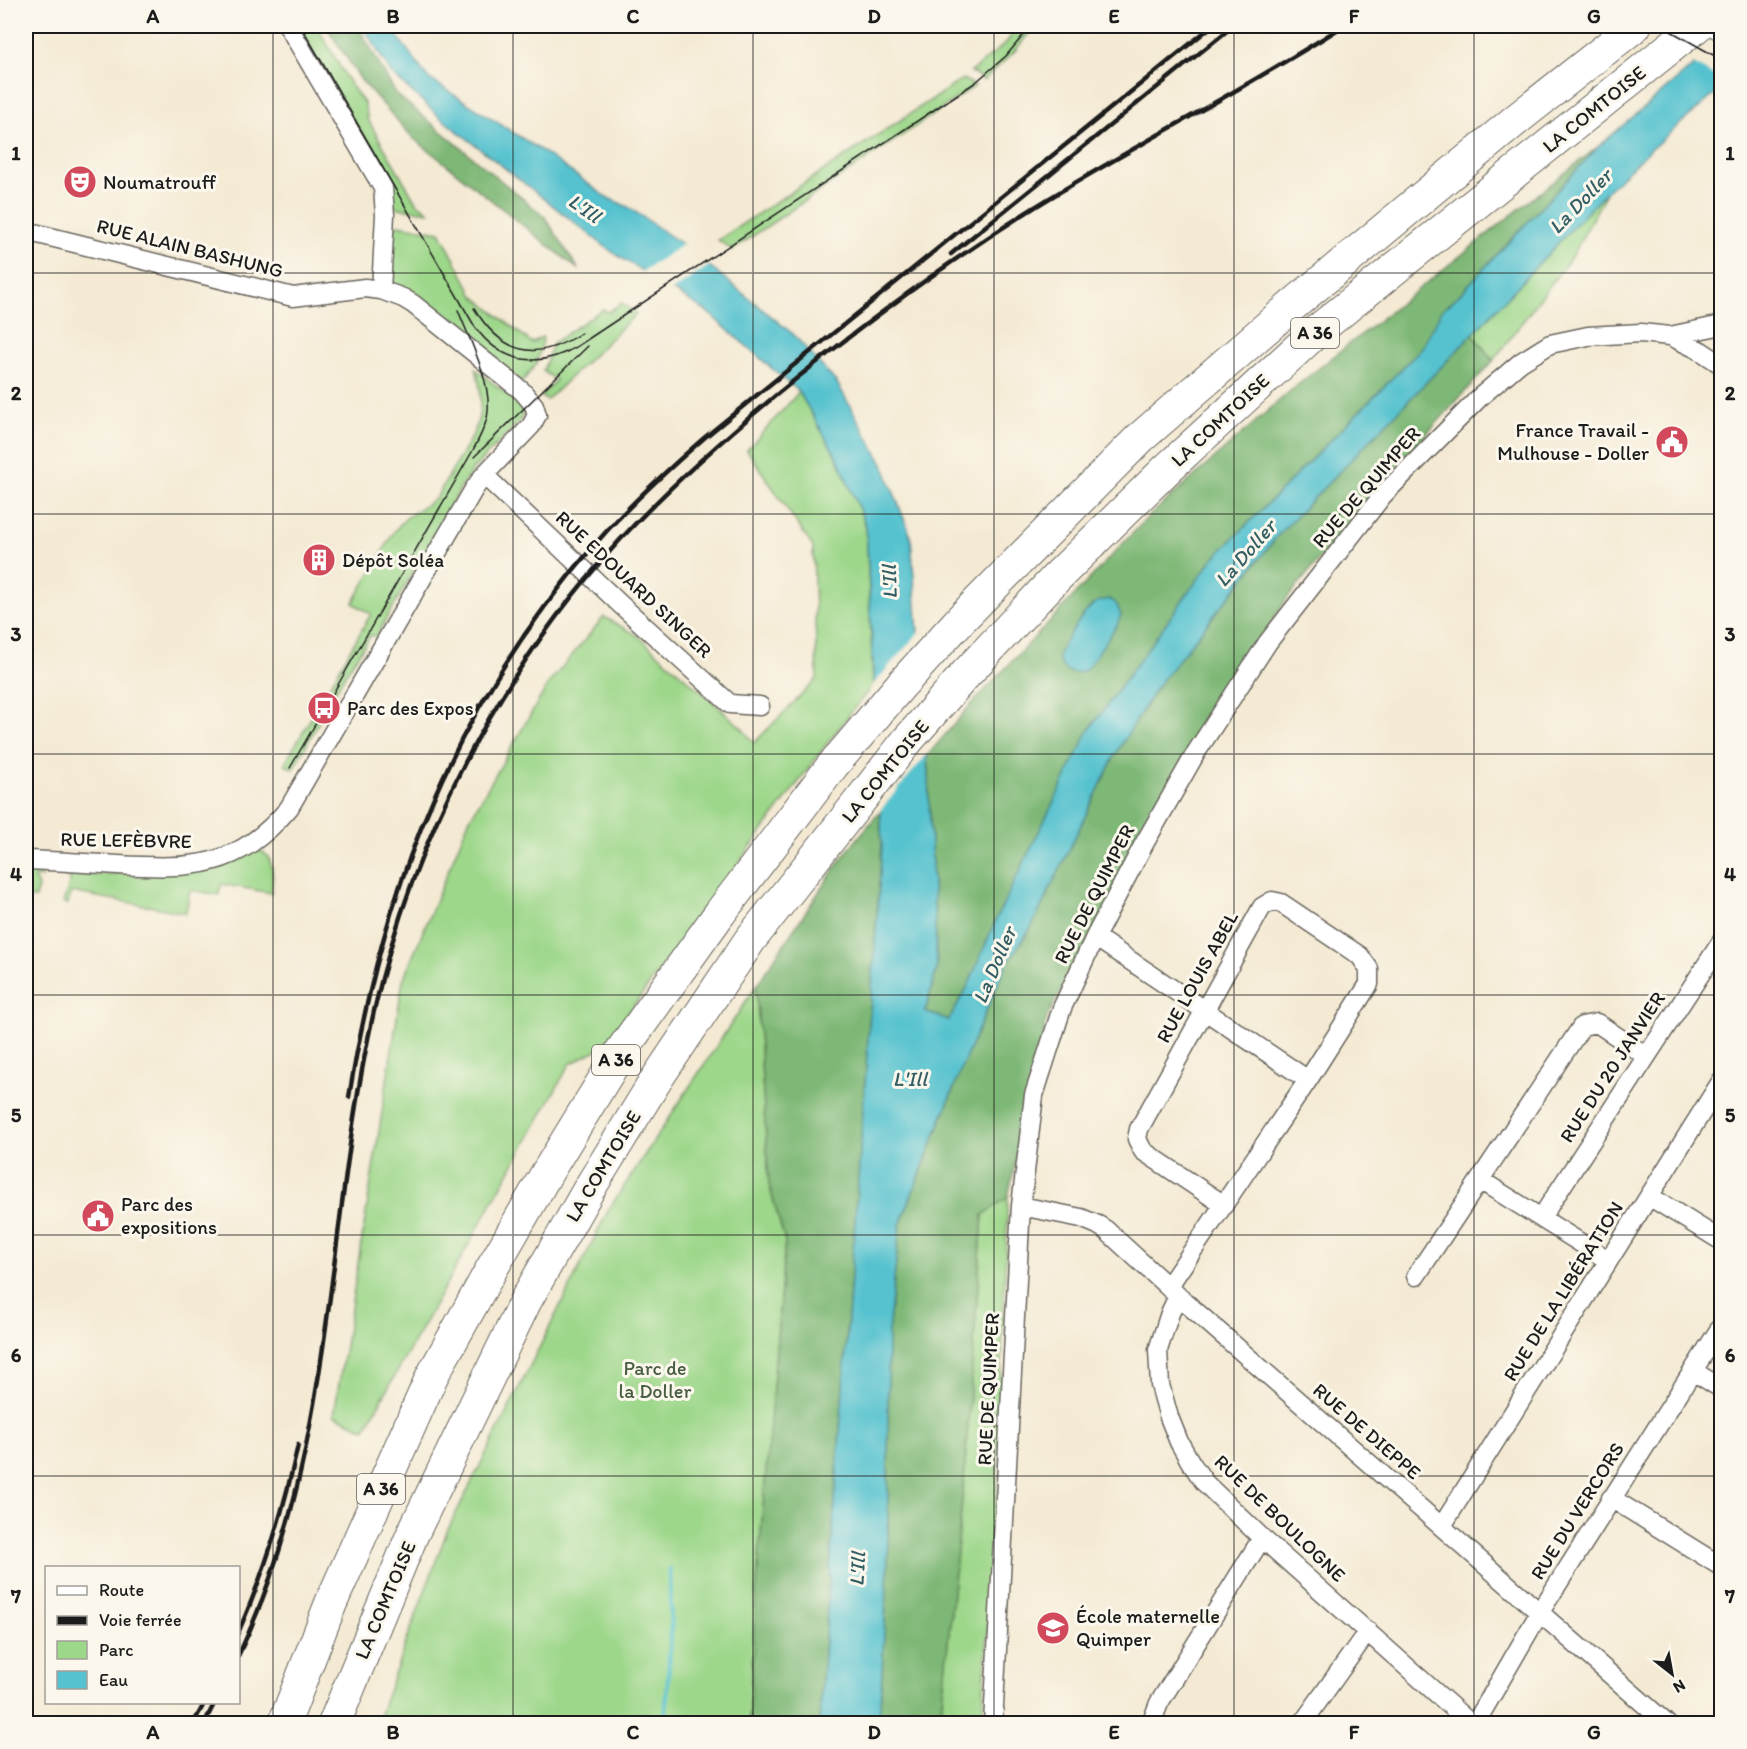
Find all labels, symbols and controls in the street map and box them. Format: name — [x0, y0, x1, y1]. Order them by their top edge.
text: A — [146, 4, 160, 28]
text: B — [387, 4, 400, 28]
text: C — [627, 4, 640, 28]
text: D — [867, 4, 881, 28]
text: E — [1108, 4, 1120, 28]
text: F — [1349, 4, 1360, 28]
text: G — [1587, 4, 1601, 28]
street label: LA COMTOISE — [1538, 60, 1650, 158]
text: 1 — [11, 141, 21, 165]
text: 1 — [1725, 141, 1735, 165]
water label: La Doller — [1543, 161, 1619, 239]
theatre icon: Noumatrouff — [62, 164, 98, 200]
place label: Noumatrouff — [103, 170, 216, 194]
water label: L'Ill — [564, 188, 608, 229]
street label: RUE ALAIN BASHUNG — [94, 213, 286, 283]
road number: A 36 — [1291, 318, 1339, 348]
street label: LA COMTOISE — [1166, 368, 1274, 472]
text: 2 — [11, 381, 22, 405]
text: 2 — [1725, 381, 1736, 405]
place label: France Travail - Mulhouse - Doller — [1497, 418, 1649, 465]
street label: RUE DE QUIMPER — [1307, 421, 1425, 553]
public building icon: France Travail - Mulhouse - Doller — [1654, 424, 1690, 460]
street label: RUE EDOUARD SINGER — [551, 505, 718, 663]
water label: La Doller — [1209, 512, 1283, 592]
building icon: Dépôt Soléa — [301, 542, 337, 578]
place label: Dépôt Soléa — [342, 548, 444, 572]
water label: L'Ill — [876, 562, 902, 600]
text: 3 — [11, 622, 22, 646]
text: 3 — [1725, 622, 1736, 646]
bus stop icon: Parc des Expos — [306, 690, 342, 726]
place label: Parc des Expos — [347, 696, 474, 720]
street label: LA COMTOISE — [836, 715, 934, 827]
street label: RUE DE QUIMPER — [1049, 820, 1139, 968]
street label: RUE LEFÈBVRE — [60, 827, 192, 853]
text: 4 — [10, 862, 22, 886]
text: 4 — [1724, 862, 1736, 886]
street label: RUE LOUIS ABEL — [1151, 907, 1243, 1047]
water label: La Doller — [967, 921, 1022, 1007]
street label: RUE DU 20 JANVIER — [1554, 987, 1670, 1147]
road number: A 36 — [592, 1045, 640, 1075]
water label: L'Ill — [893, 1066, 929, 1091]
text: 5 — [11, 1103, 22, 1127]
text: 5 — [1725, 1103, 1736, 1127]
street label: LA COMTOISE — [560, 1106, 646, 1226]
place label: Parc des expositions — [121, 1192, 217, 1239]
street label: RUE DE LA LIBÉRATION — [1498, 1197, 1628, 1385]
public building icon: Parc des expositions — [80, 1198, 116, 1234]
street label: RUE DE QUIMPER — [972, 1312, 1004, 1466]
text: 6 — [11, 1343, 22, 1367]
text: 6 — [1725, 1343, 1736, 1367]
park label: Parc de la Doller — [619, 1356, 691, 1403]
street label: RUE DE DIEPPE — [1308, 1378, 1426, 1484]
street label: RUE DU VERCORS — [1525, 1438, 1629, 1584]
street label: RUE DE BOULOGNE — [1209, 1449, 1351, 1587]
road number: A 36 — [357, 1474, 405, 1504]
street label: LA COMTOISE — [349, 1537, 421, 1663]
water label: L'Ill — [844, 1549, 870, 1587]
legend — [45, 1566, 240, 1704]
text: Route — [99, 1579, 144, 1601]
text: 7 — [10, 1584, 21, 1608]
text: 7 — [1724, 1584, 1735, 1608]
place label: École maternelle Quimper — [1076, 1604, 1220, 1651]
text: Voie ferrée — [99, 1609, 181, 1631]
school or university icon: École maternelle Quimper — [1035, 1610, 1071, 1646]
text: Parc — [99, 1639, 133, 1661]
north arrow — [1642, 1644, 1702, 1704]
text: Eau — [99, 1669, 128, 1691]
text: N — [1670, 1676, 1689, 1697]
text: A — [146, 1720, 160, 1744]
text: B — [387, 1720, 400, 1744]
text: C — [627, 1720, 640, 1744]
text: D — [867, 1720, 881, 1744]
text: E — [1108, 1720, 1120, 1744]
text: F — [1349, 1720, 1360, 1744]
text: G — [1587, 1720, 1601, 1744]

